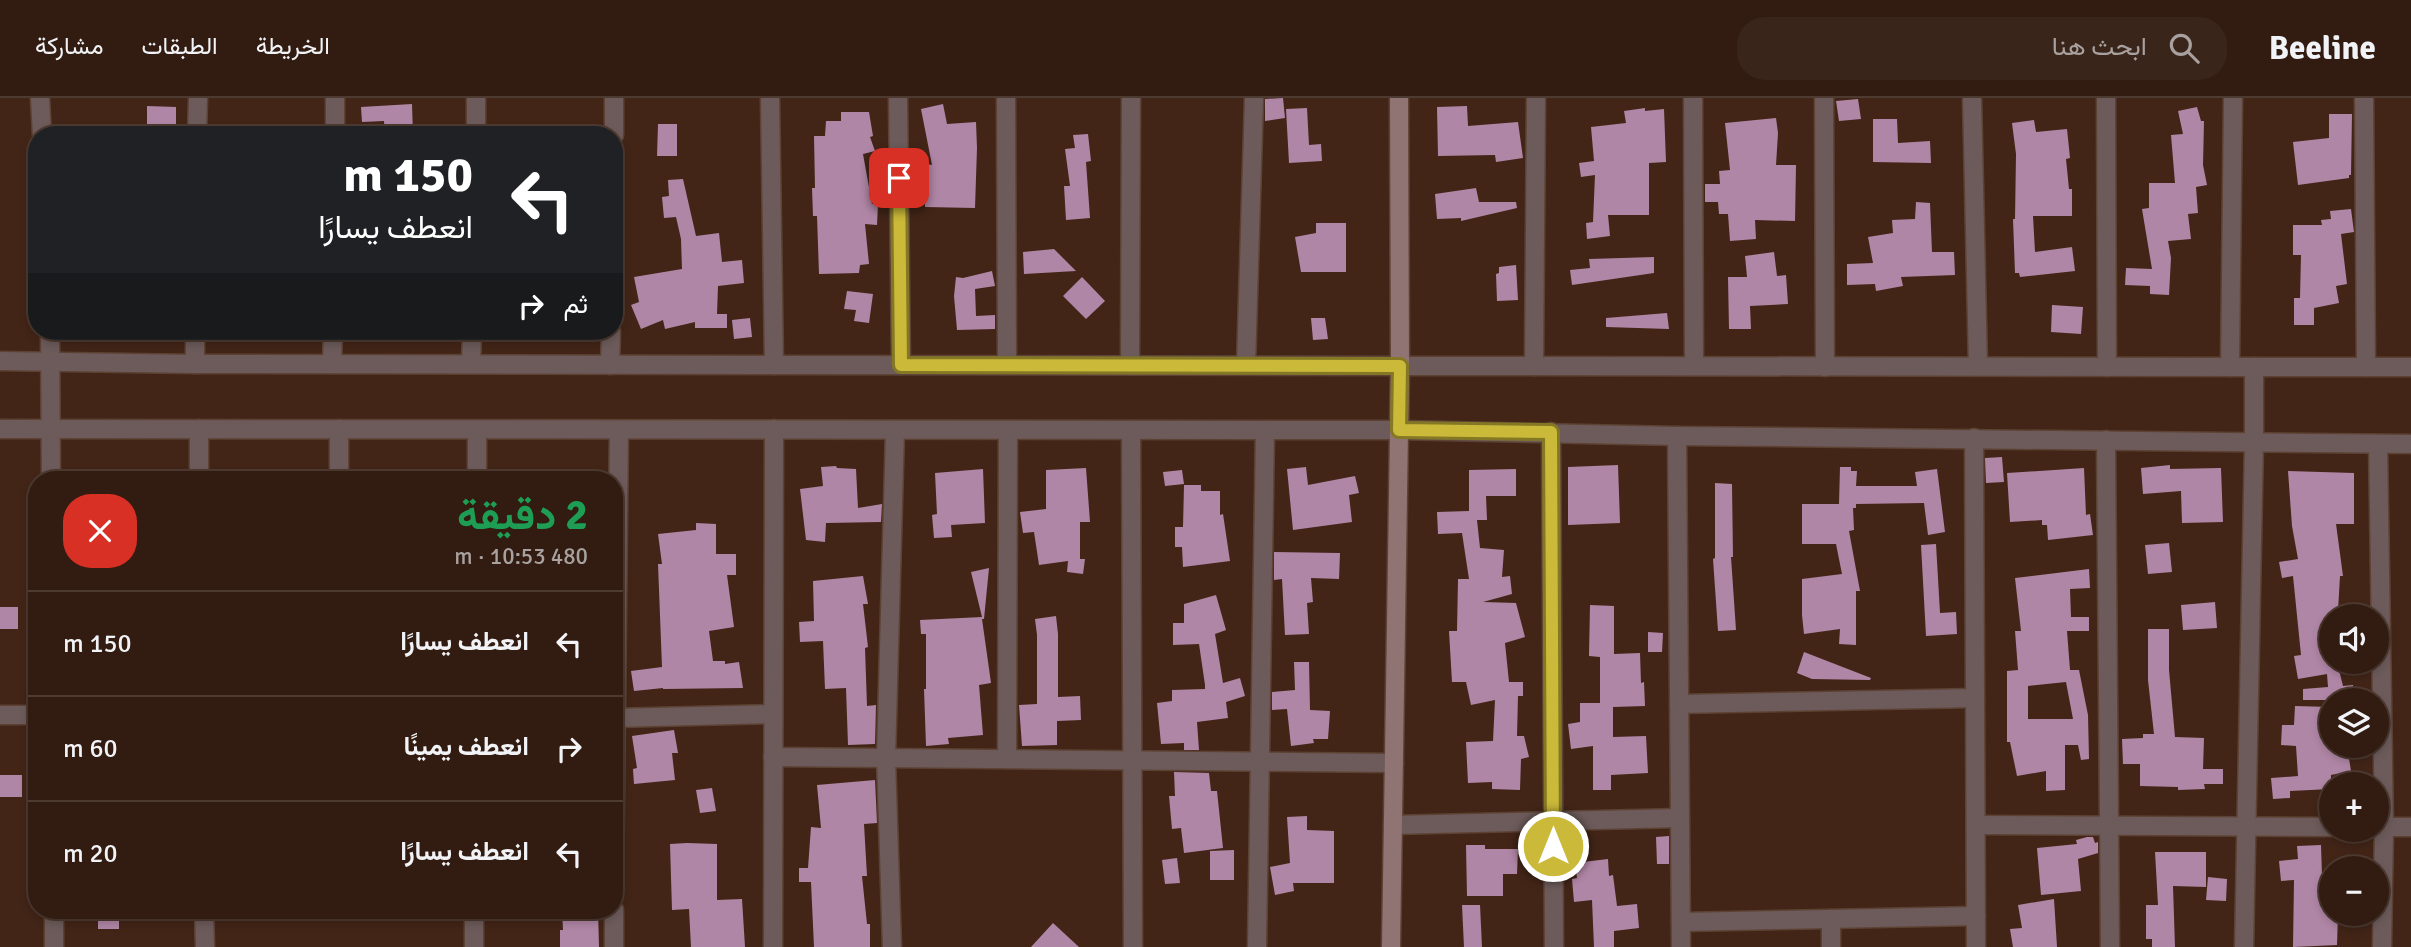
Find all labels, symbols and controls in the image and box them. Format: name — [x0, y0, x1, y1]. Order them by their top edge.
search box — [1737, 17, 2227, 80]
text: Beeline — [2269, 28, 2376, 69]
icon: search — [2165, 29, 2203, 67]
text: مشاركة — [35, 31, 103, 61]
text: الطبقات — [141, 31, 218, 61]
text: الخريطة — [256, 31, 330, 61]
text: ابحث هنا — [2052, 31, 2147, 63]
text: 150 m — [343, 145, 473, 205]
pin — [869, 148, 929, 208]
icon: left — [497, 154, 588, 245]
icon: arrive — [880, 159, 918, 197]
text: انعطف يسارًا — [318, 208, 473, 247]
icon: right — [512, 287, 550, 325]
text: ثم — [564, 289, 588, 321]
text: 2 دقيقة — [457, 490, 588, 541]
button: close — [63, 494, 137, 568]
text: 480 m · 10:53 — [454, 542, 588, 571]
map controls — [2319, 604, 2389, 926]
button: sound — [2319, 604, 2389, 674]
icon: left — [550, 625, 588, 663]
text: انعطف يسارًا — [400, 626, 529, 658]
text: 150 m — [63, 628, 132, 660]
button: layers — [2319, 688, 2389, 758]
icon: right — [550, 730, 588, 768]
text: انعطف يمينًا — [403, 731, 529, 763]
text: 60 m — [63, 733, 118, 765]
button: + — [2319, 772, 2389, 842]
position arrow — [1516, 809, 1590, 883]
icon: left — [550, 835, 588, 873]
text: انعطف يسارًا — [400, 836, 529, 868]
text: 20 m — [63, 838, 118, 870]
button: − — [2319, 856, 2389, 926]

